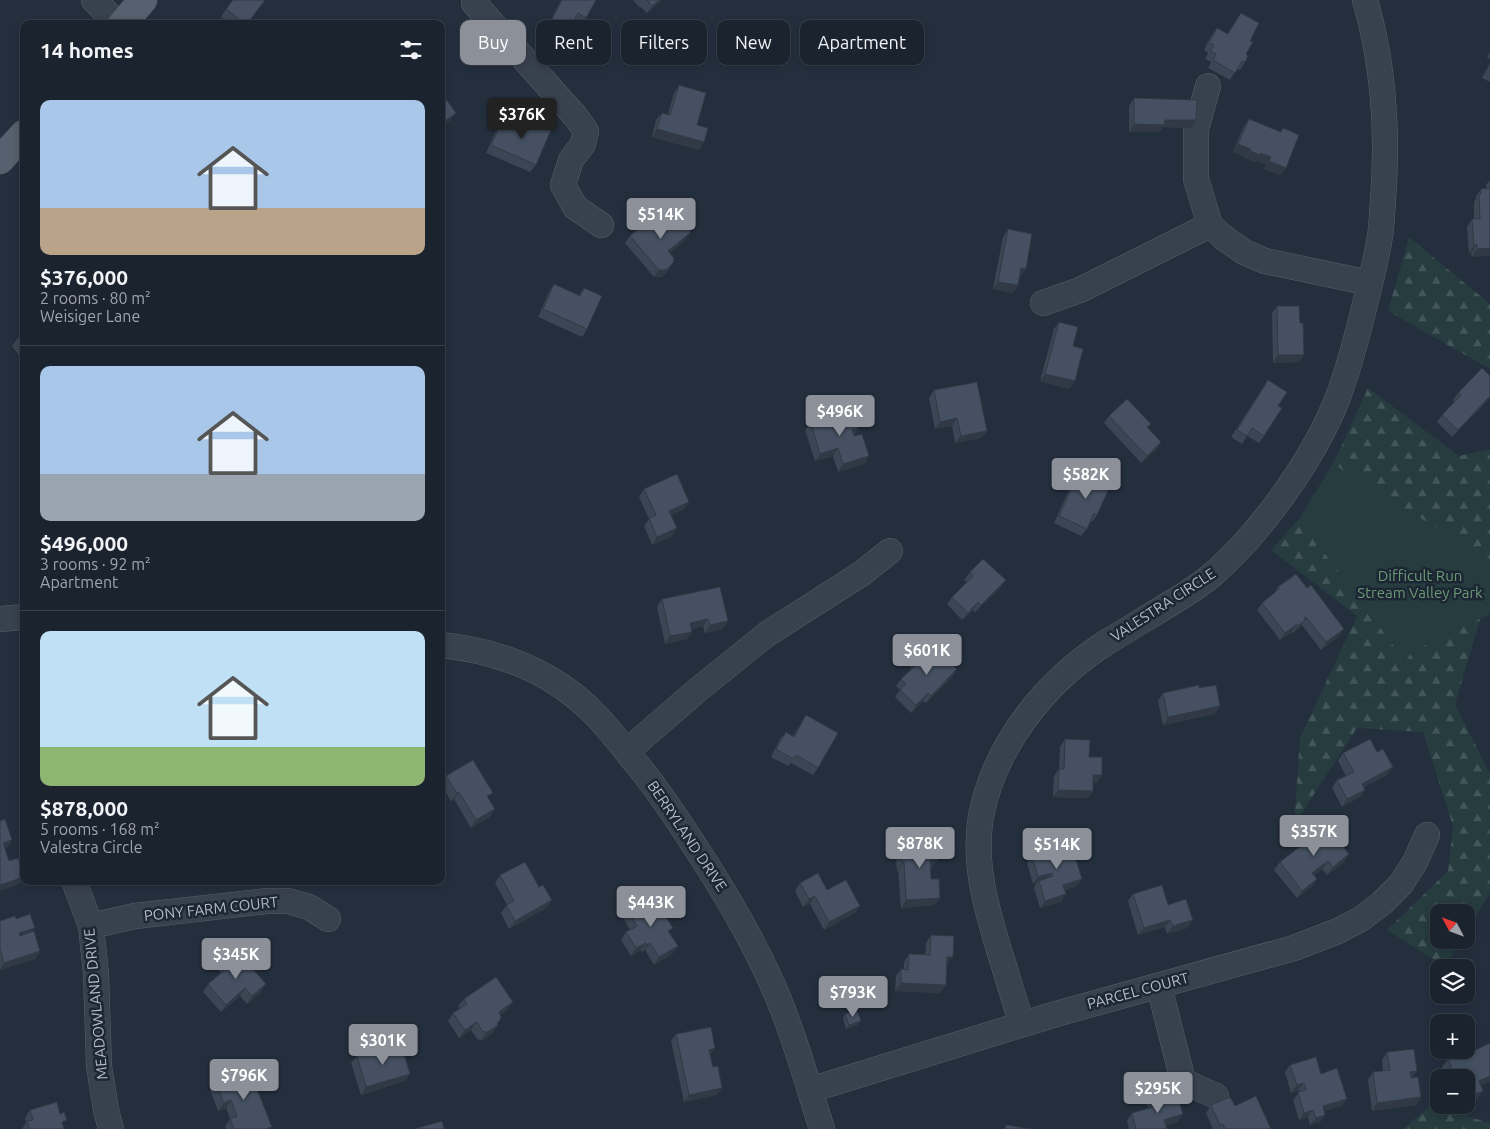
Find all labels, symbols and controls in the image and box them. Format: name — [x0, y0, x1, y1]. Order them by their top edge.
chip: Buy — [460, 20, 526, 65]
chip: Rent — [536, 20, 611, 65]
chip: Filters — [621, 20, 707, 65]
chip: New — [717, 20, 790, 65]
chip: Apartment — [800, 20, 924, 65]
icon: filters — [397, 36, 425, 64]
text: 14 homes — [40, 38, 134, 62]
pin: $376K — [487, 98, 557, 140]
text: $376K — [499, 105, 545, 123]
icon: home — [188, 133, 278, 223]
pin: $514K — [626, 198, 696, 240]
text: $514K — [638, 205, 684, 223]
text: $376,000 — [40, 265, 128, 289]
text: 2 rooms · 80 m² — [40, 289, 151, 307]
text: Weisiger Lane — [40, 307, 140, 325]
pin: $496K — [805, 394, 875, 437]
icon: home — [188, 398, 278, 488]
text: $496K — [817, 402, 863, 420]
pin: $582K — [1051, 458, 1121, 500]
text: $582K — [1063, 465, 1109, 483]
text: $496,000 — [40, 531, 128, 555]
text: 3 rooms · 92 m² — [40, 555, 151, 573]
street label: VALESTRA CIRCLE — [1107, 564, 1218, 645]
park label: Difficult Run Stream Valley Park — [1357, 567, 1483, 601]
text: Apartment — [40, 573, 118, 591]
pin: $601K — [892, 634, 962, 676]
text: $601K — [904, 641, 950, 659]
icon: home — [188, 663, 278, 753]
street label: BERRYLAND DRIVE — [644, 777, 731, 894]
text: $878,000 — [40, 796, 128, 820]
pin: $357K — [1279, 814, 1349, 857]
text: 5 rooms · 168 m² — [40, 820, 160, 838]
text: $357K — [1291, 822, 1337, 840]
pin: $878K — [885, 826, 955, 869]
pin: $514K — [1022, 828, 1092, 870]
text: $878K — [897, 834, 943, 852]
text: $514K — [1034, 835, 1080, 853]
text: Valestra Circle — [40, 838, 143, 856]
pin: $443K — [616, 886, 686, 928]
street label: PONY FARM COURT — [143, 893, 280, 924]
text: $443K — [628, 893, 674, 911]
north arrow — [1430, 904, 1475, 949]
map controls — [1430, 904, 1475, 1114]
street label: MEADOWLAND DRIVE — [80, 928, 111, 1080]
pin: $345K — [201, 938, 271, 980]
text: $345K — [213, 945, 259, 963]
button: layers — [1430, 959, 1475, 1004]
street label: PARCEL COURT — [1085, 969, 1191, 1012]
pin: $793K — [818, 976, 888, 1018]
text: $793K — [830, 983, 876, 1001]
button: + — [1430, 1014, 1475, 1059]
pin: $301K — [348, 1024, 418, 1066]
text: $301K — [360, 1031, 406, 1049]
pin: $796K — [209, 1058, 279, 1101]
text: $796K — [221, 1066, 267, 1084]
button: − — [1430, 1069, 1475, 1114]
pin: $295K — [1123, 1072, 1193, 1114]
text: $295K — [1135, 1079, 1181, 1097]

